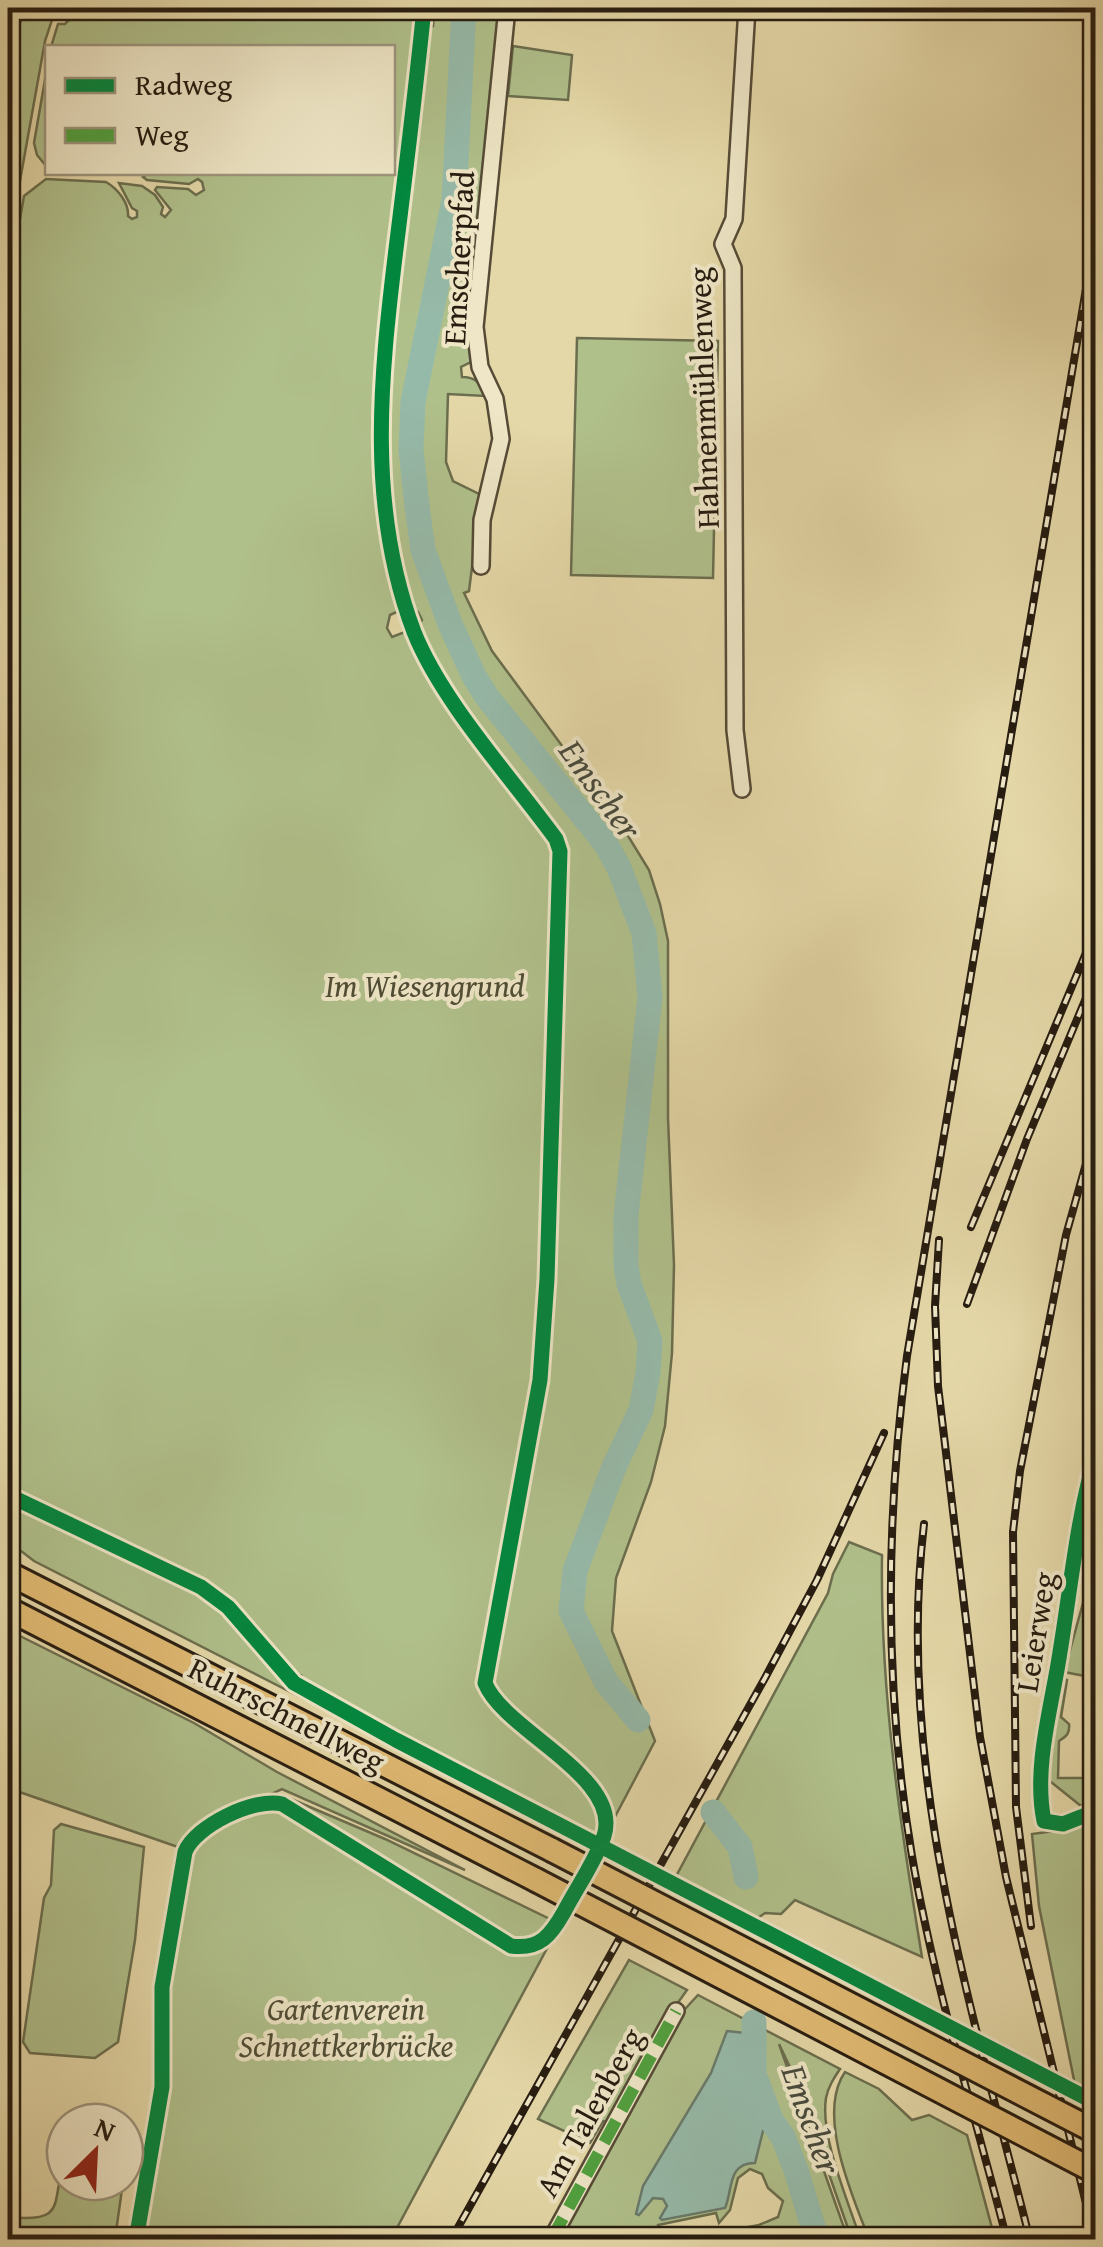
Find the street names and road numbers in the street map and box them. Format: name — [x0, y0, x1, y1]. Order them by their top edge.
street label: Emscherpfad — [430, 170, 486, 346]
street label: Hahnenmühlenweg — [675, 266, 731, 530]
street label: Leierweg — [1002, 1569, 1068, 1695]
street label: Ruhrschnellweg — [180, 1644, 394, 1784]
street label: Am Talenberg — [523, 2019, 655, 2205]

